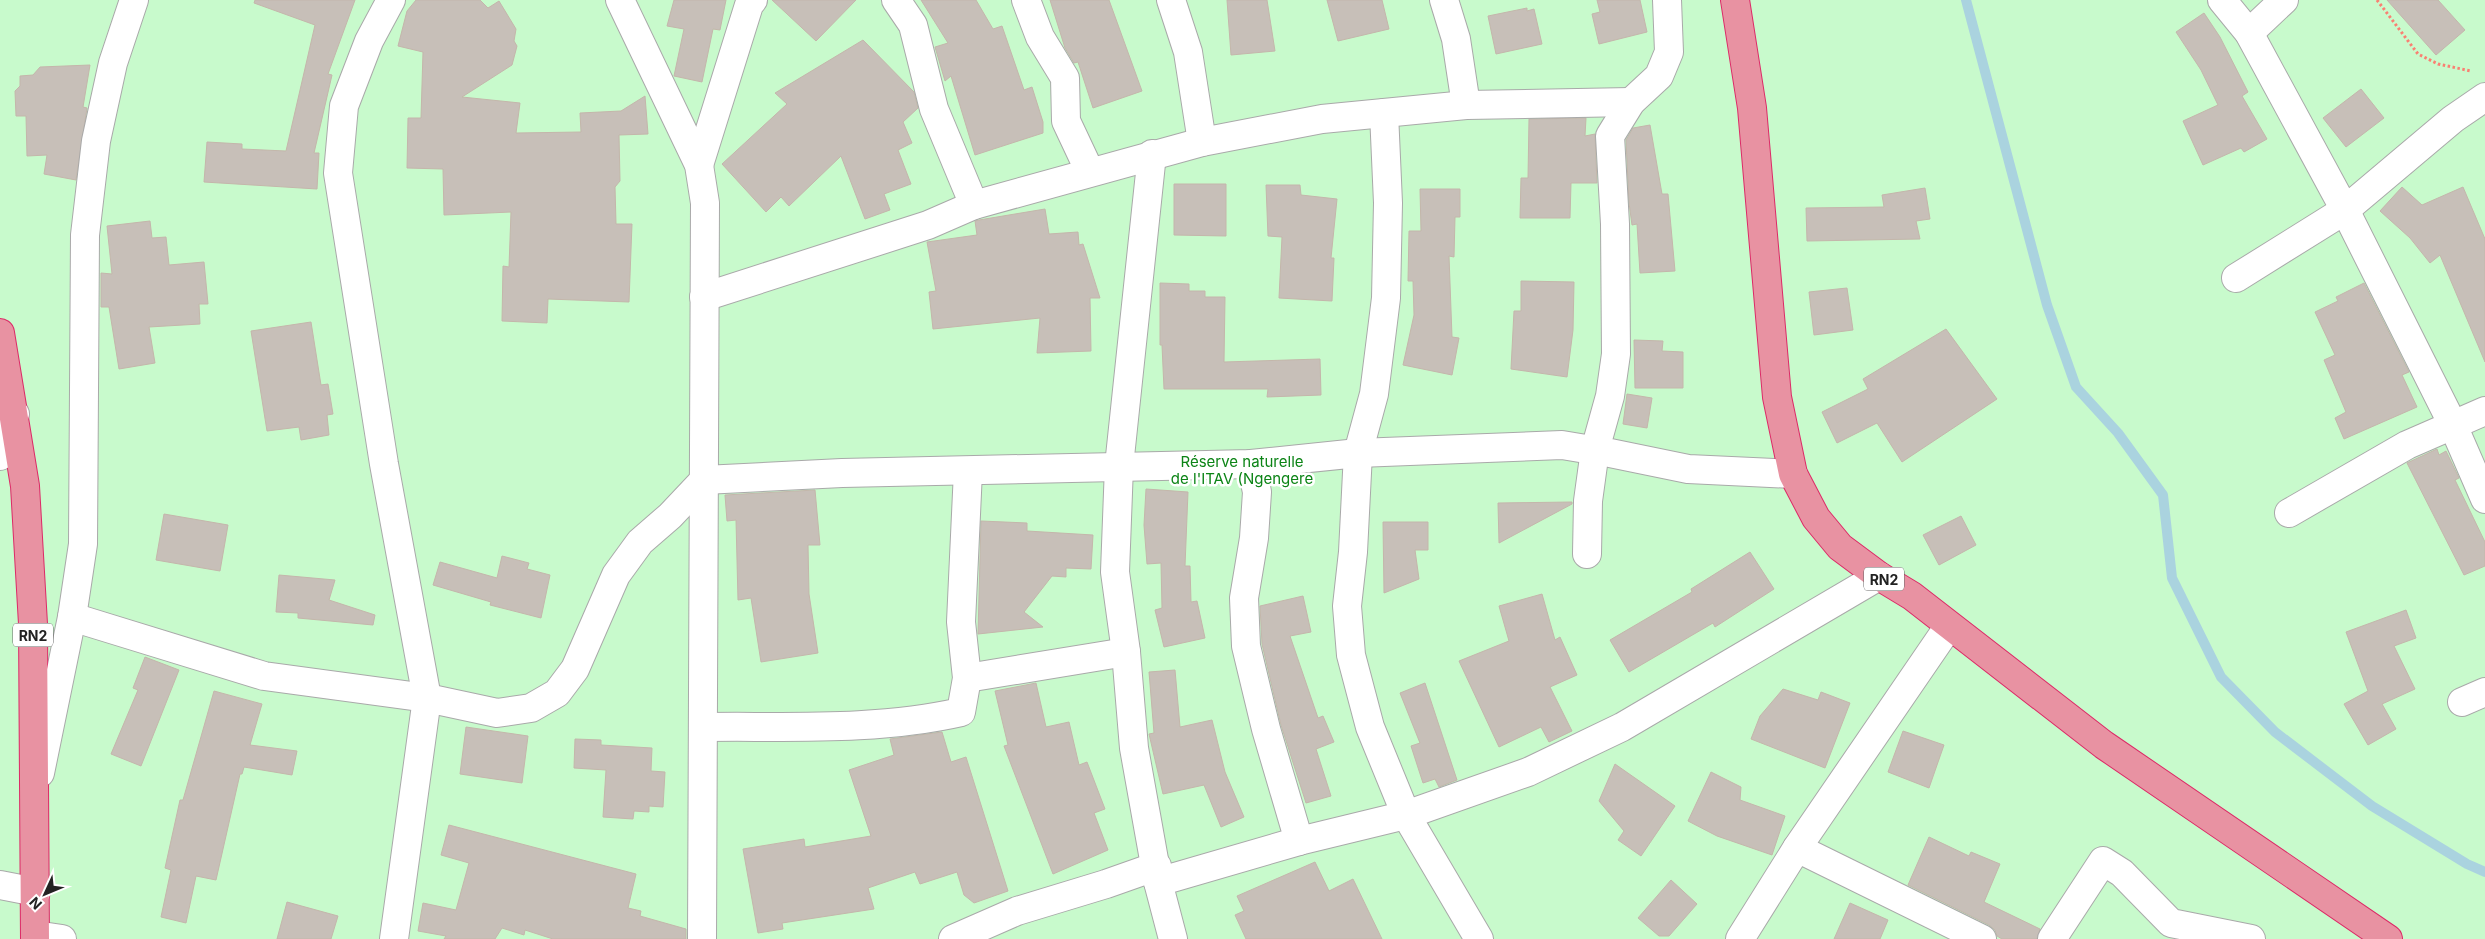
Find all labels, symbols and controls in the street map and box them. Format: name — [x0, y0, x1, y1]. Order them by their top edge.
park label: Réserve naturelle de l'ITAV (Ngengere — [1171, 452, 1313, 488]
road number: RN2 — [1864, 568, 1904, 590]
road number: RN2 — [13, 624, 53, 646]
north arrow — [20, 869, 70, 919]
text: N — [25, 894, 45, 913]

